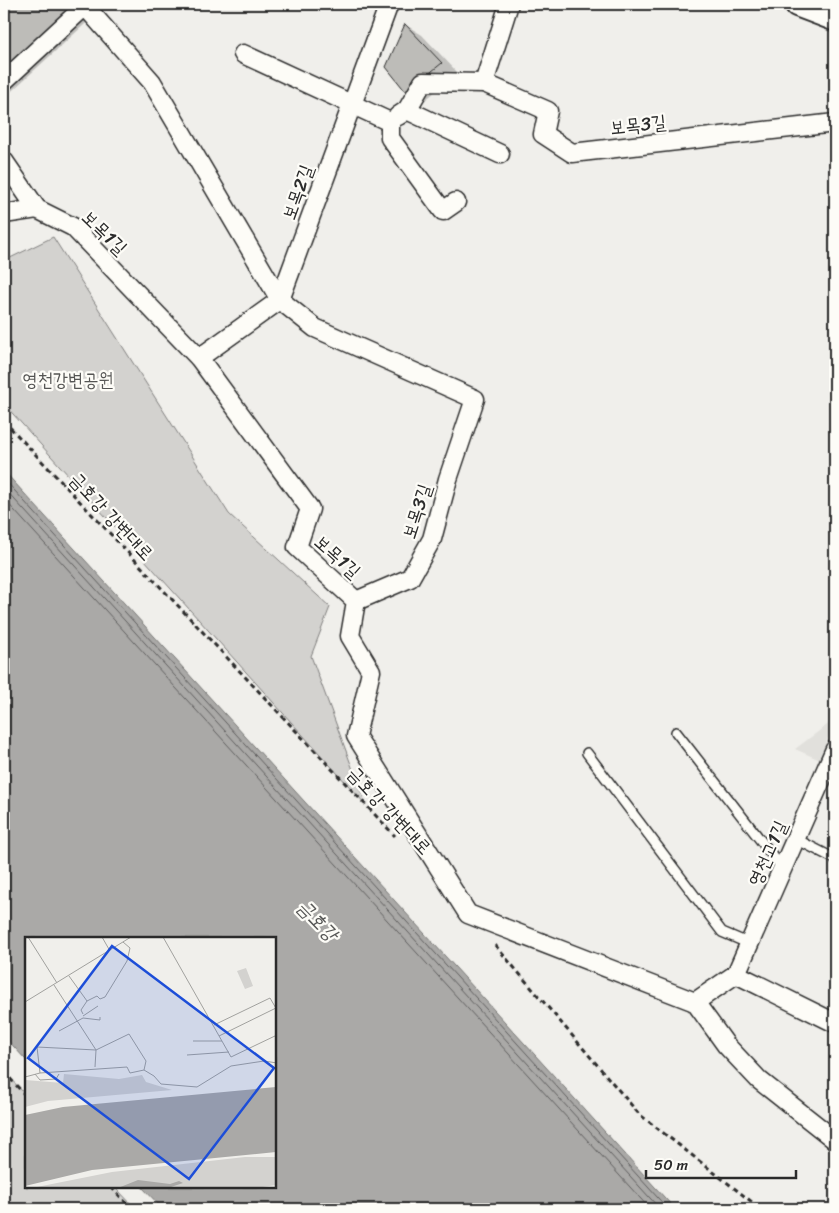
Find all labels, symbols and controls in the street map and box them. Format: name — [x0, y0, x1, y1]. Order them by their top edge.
street label: 보목3길 — [608, 105, 668, 144]
street label: 보목2길 — [272, 160, 323, 225]
street label: 보목1길 — [74, 202, 136, 263]
park label: 영천강변공원 — [22, 363, 114, 396]
street label: 금호강 강변대로 — [61, 464, 162, 569]
street label: 보목3길 — [392, 479, 441, 543]
street label: 보목1길 — [307, 526, 369, 587]
street label: 금호강 강변대로 — [339, 758, 440, 863]
street label: 영천고1길 — [738, 815, 797, 892]
water label: 금호강 — [288, 891, 349, 952]
inset map — [25, 937, 276, 1188]
scale bar — [646, 1148, 796, 1180]
text: 50 m — [654, 1152, 689, 1178]

